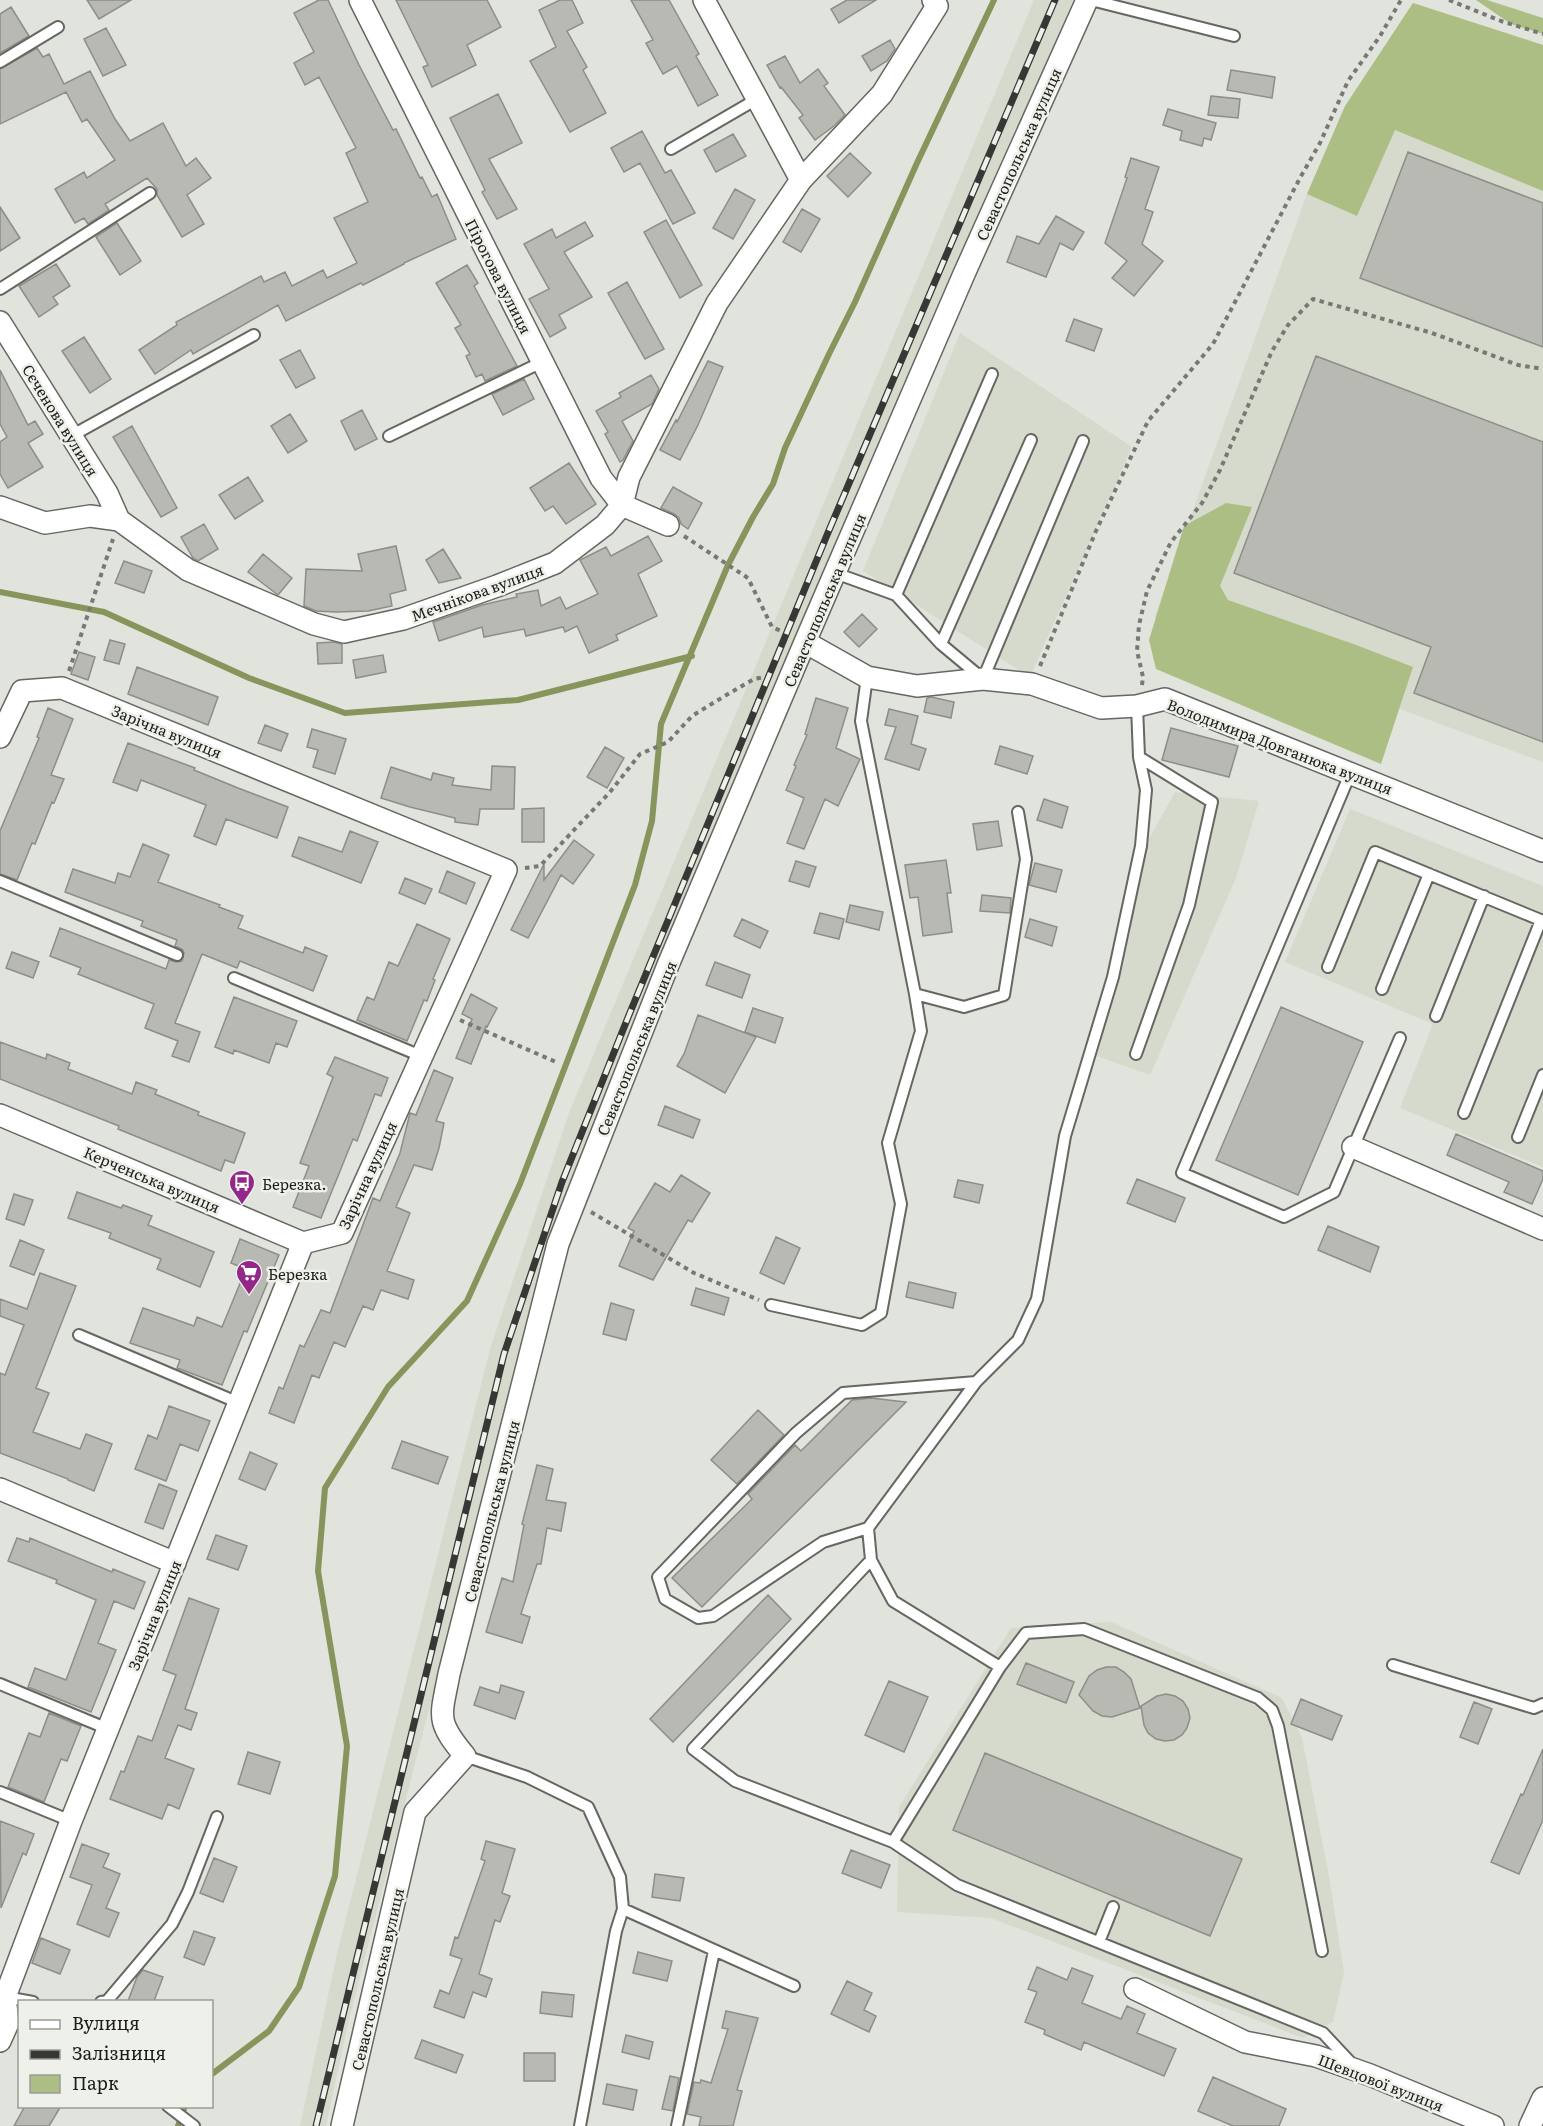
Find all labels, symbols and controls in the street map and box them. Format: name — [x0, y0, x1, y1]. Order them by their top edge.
street label: Севастопольська вулиця — [969, 64, 1067, 244]
street label: Пірогова вулиця — [460, 214, 538, 338]
street label: Сєченова вулиця — [17, 359, 105, 481]
street label: Севастопольська вулиця — [777, 509, 871, 691]
street label: Мєчнікова вулиця — [408, 557, 546, 627]
street label: Володимира Довганюка вулиця — [1164, 692, 1396, 800]
street label: Зарічна вулиця — [108, 698, 226, 764]
street label: Севастопольська вулиця — [590, 957, 682, 1139]
street label: Зарічна вулиця — [332, 1117, 402, 1233]
street label: Керченська вулиця — [80, 1140, 224, 1218]
bus stop icon: Березка. — [227, 1168, 257, 1206]
place label: Березка. — [262, 1172, 326, 1195]
supermarket icon: Березка — [234, 1258, 264, 1296]
place label: Березка — [268, 1262, 328, 1285]
street label: Севастопольська вулиця — [457, 1418, 525, 1604]
street label: Зарічна вулиця — [121, 1556, 187, 1674]
street label: Севастопольська вулиця — [345, 1885, 409, 2073]
legend — [18, 2000, 213, 2108]
text: Вулиця — [72, 2009, 140, 2036]
text: Залізниця — [72, 2039, 166, 2066]
street label: Шевцової вулиця — [1315, 2047, 1447, 2117]
text: Парк — [72, 2069, 119, 2096]

